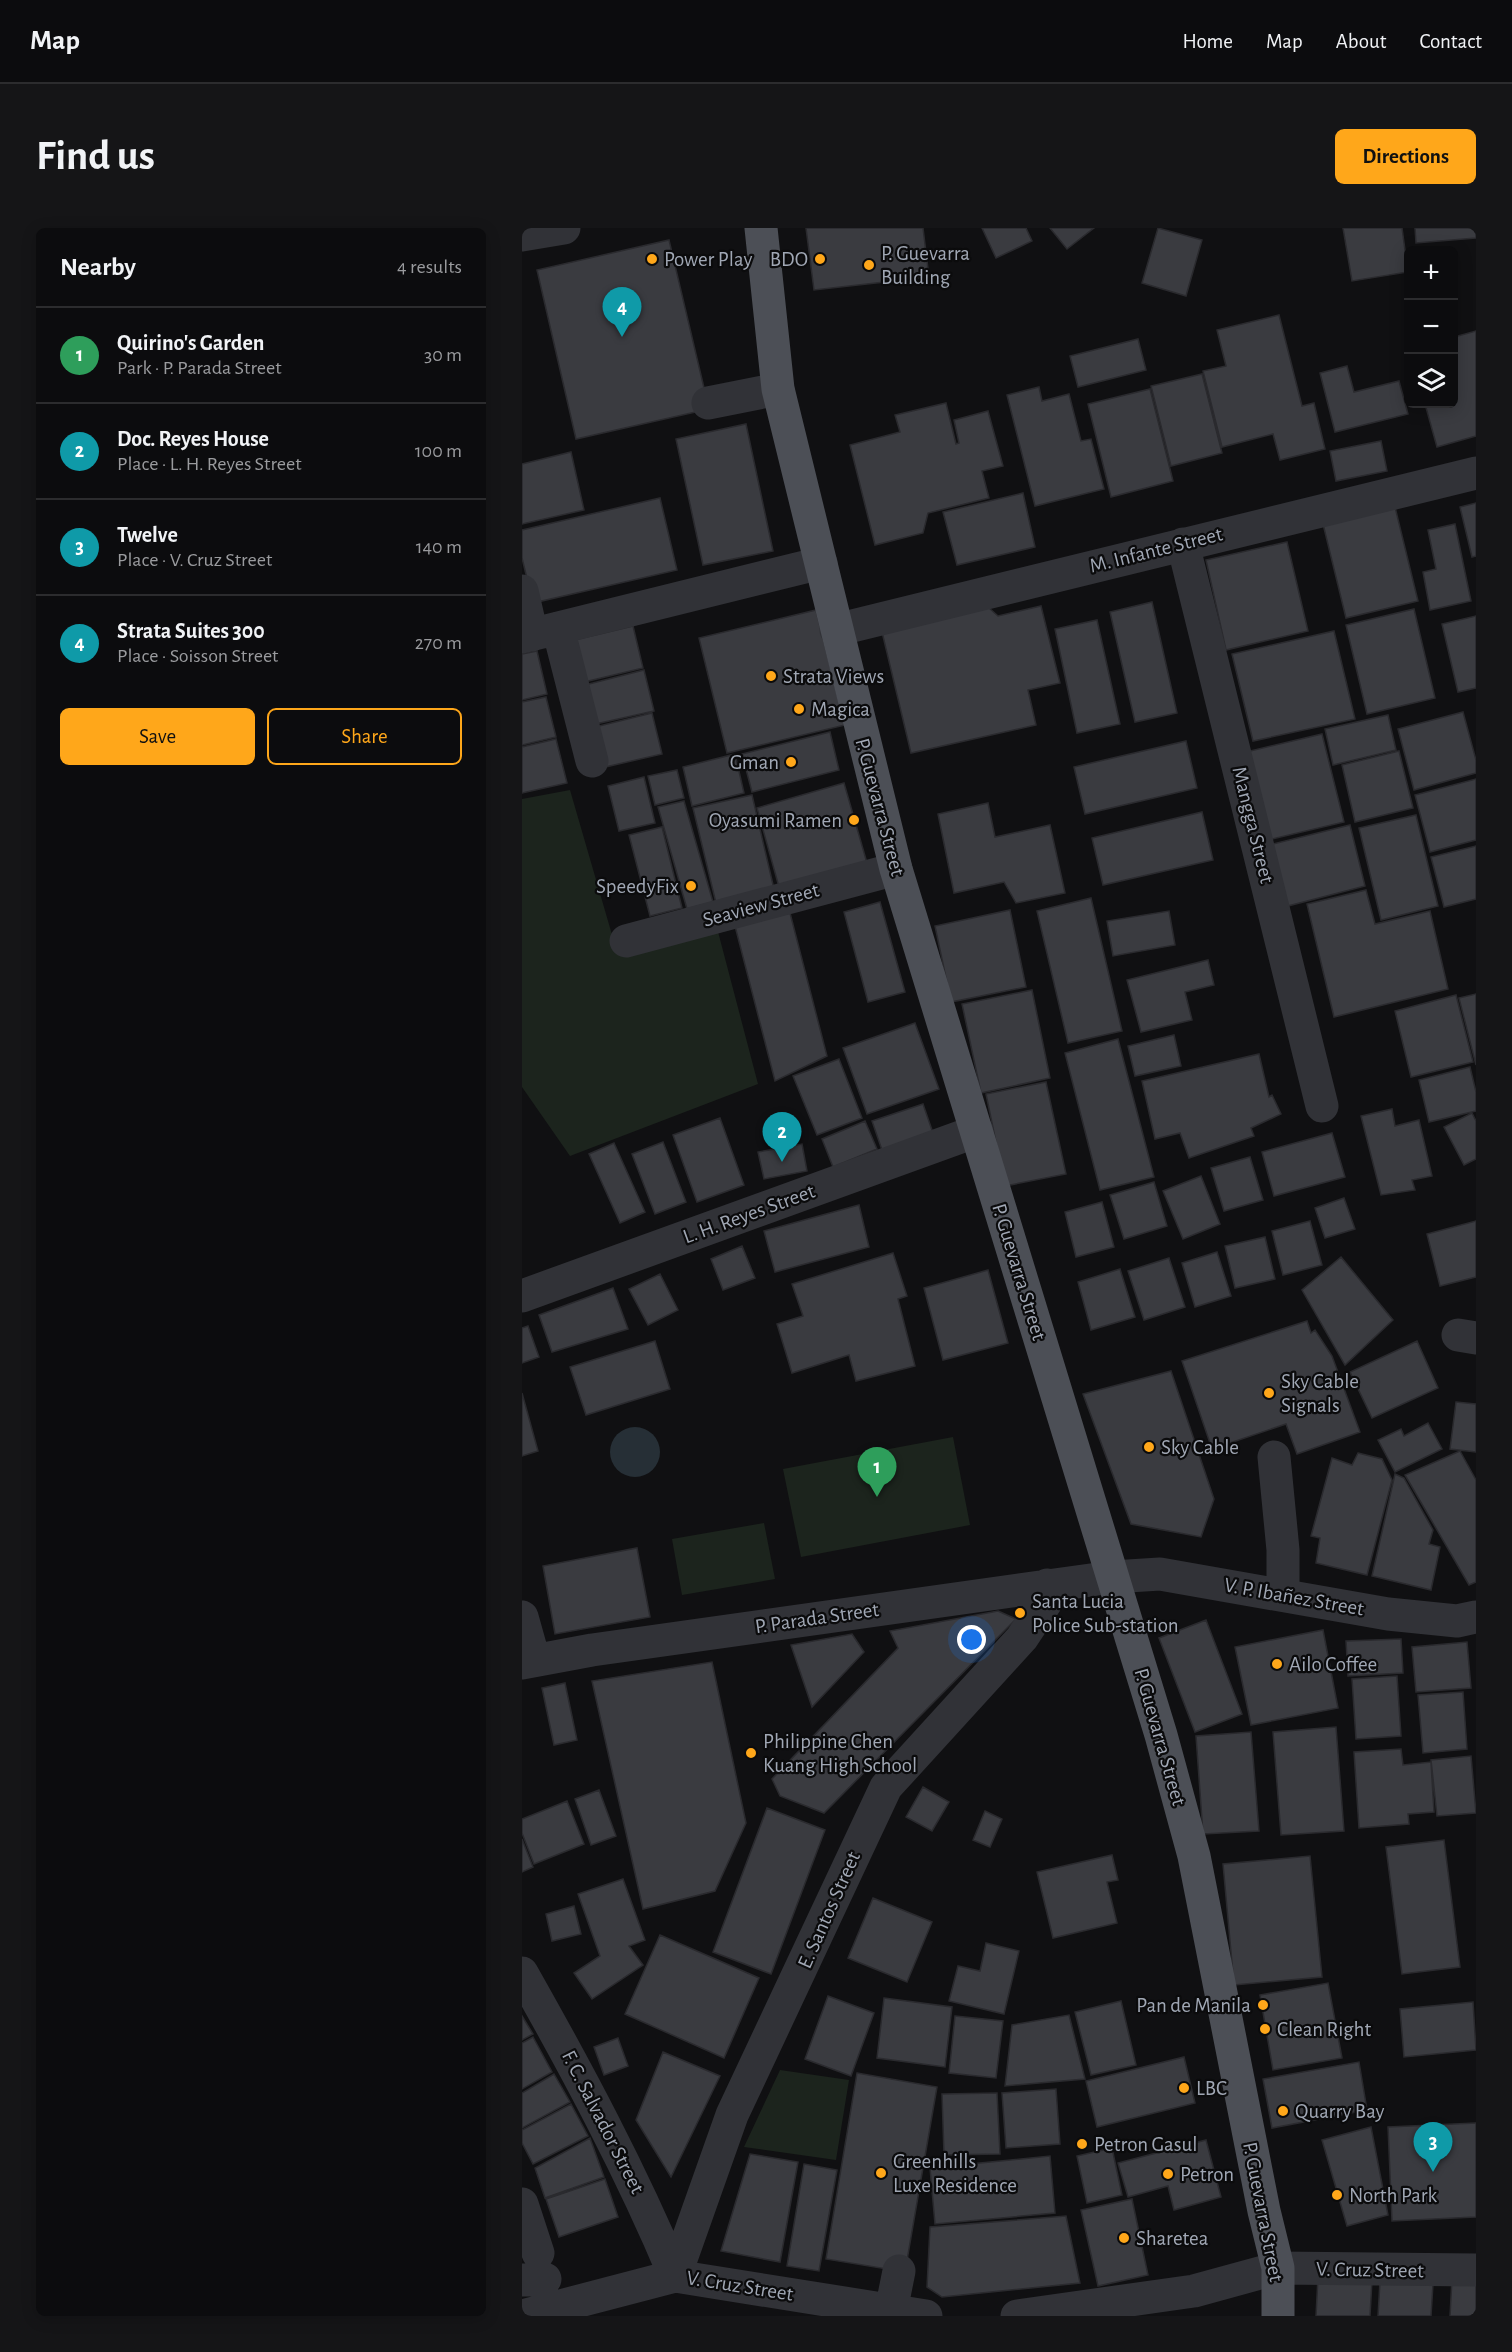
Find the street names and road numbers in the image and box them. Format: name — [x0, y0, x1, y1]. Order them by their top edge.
street label: M. Infante Street — [1087, 523, 1225, 577]
street label: P. Guevarra Street — [851, 736, 909, 879]
street label: Mangga Street — [1228, 764, 1278, 886]
street label: Seaview Street — [701, 879, 822, 931]
street label: L. H. Reyes Street — [680, 1180, 818, 1248]
street label: P. Guevarra Street — [988, 1201, 1050, 1343]
street label: V. P. Ibañez Street — [1223, 1574, 1366, 1620]
street label: P. Parada Street — [754, 1599, 881, 1637]
street label: P. Guevarra Street — [1130, 1666, 1190, 1808]
street label: E. Santos Street — [794, 1848, 864, 1972]
street label: F. C. Salvador Street — [558, 2047, 648, 2197]
street label: P. Guevarra Street — [1239, 2140, 1287, 2284]
street label: V. Cruz Street — [1316, 2259, 1424, 2281]
street label: V. Cruz Street — [685, 2267, 795, 2305]

